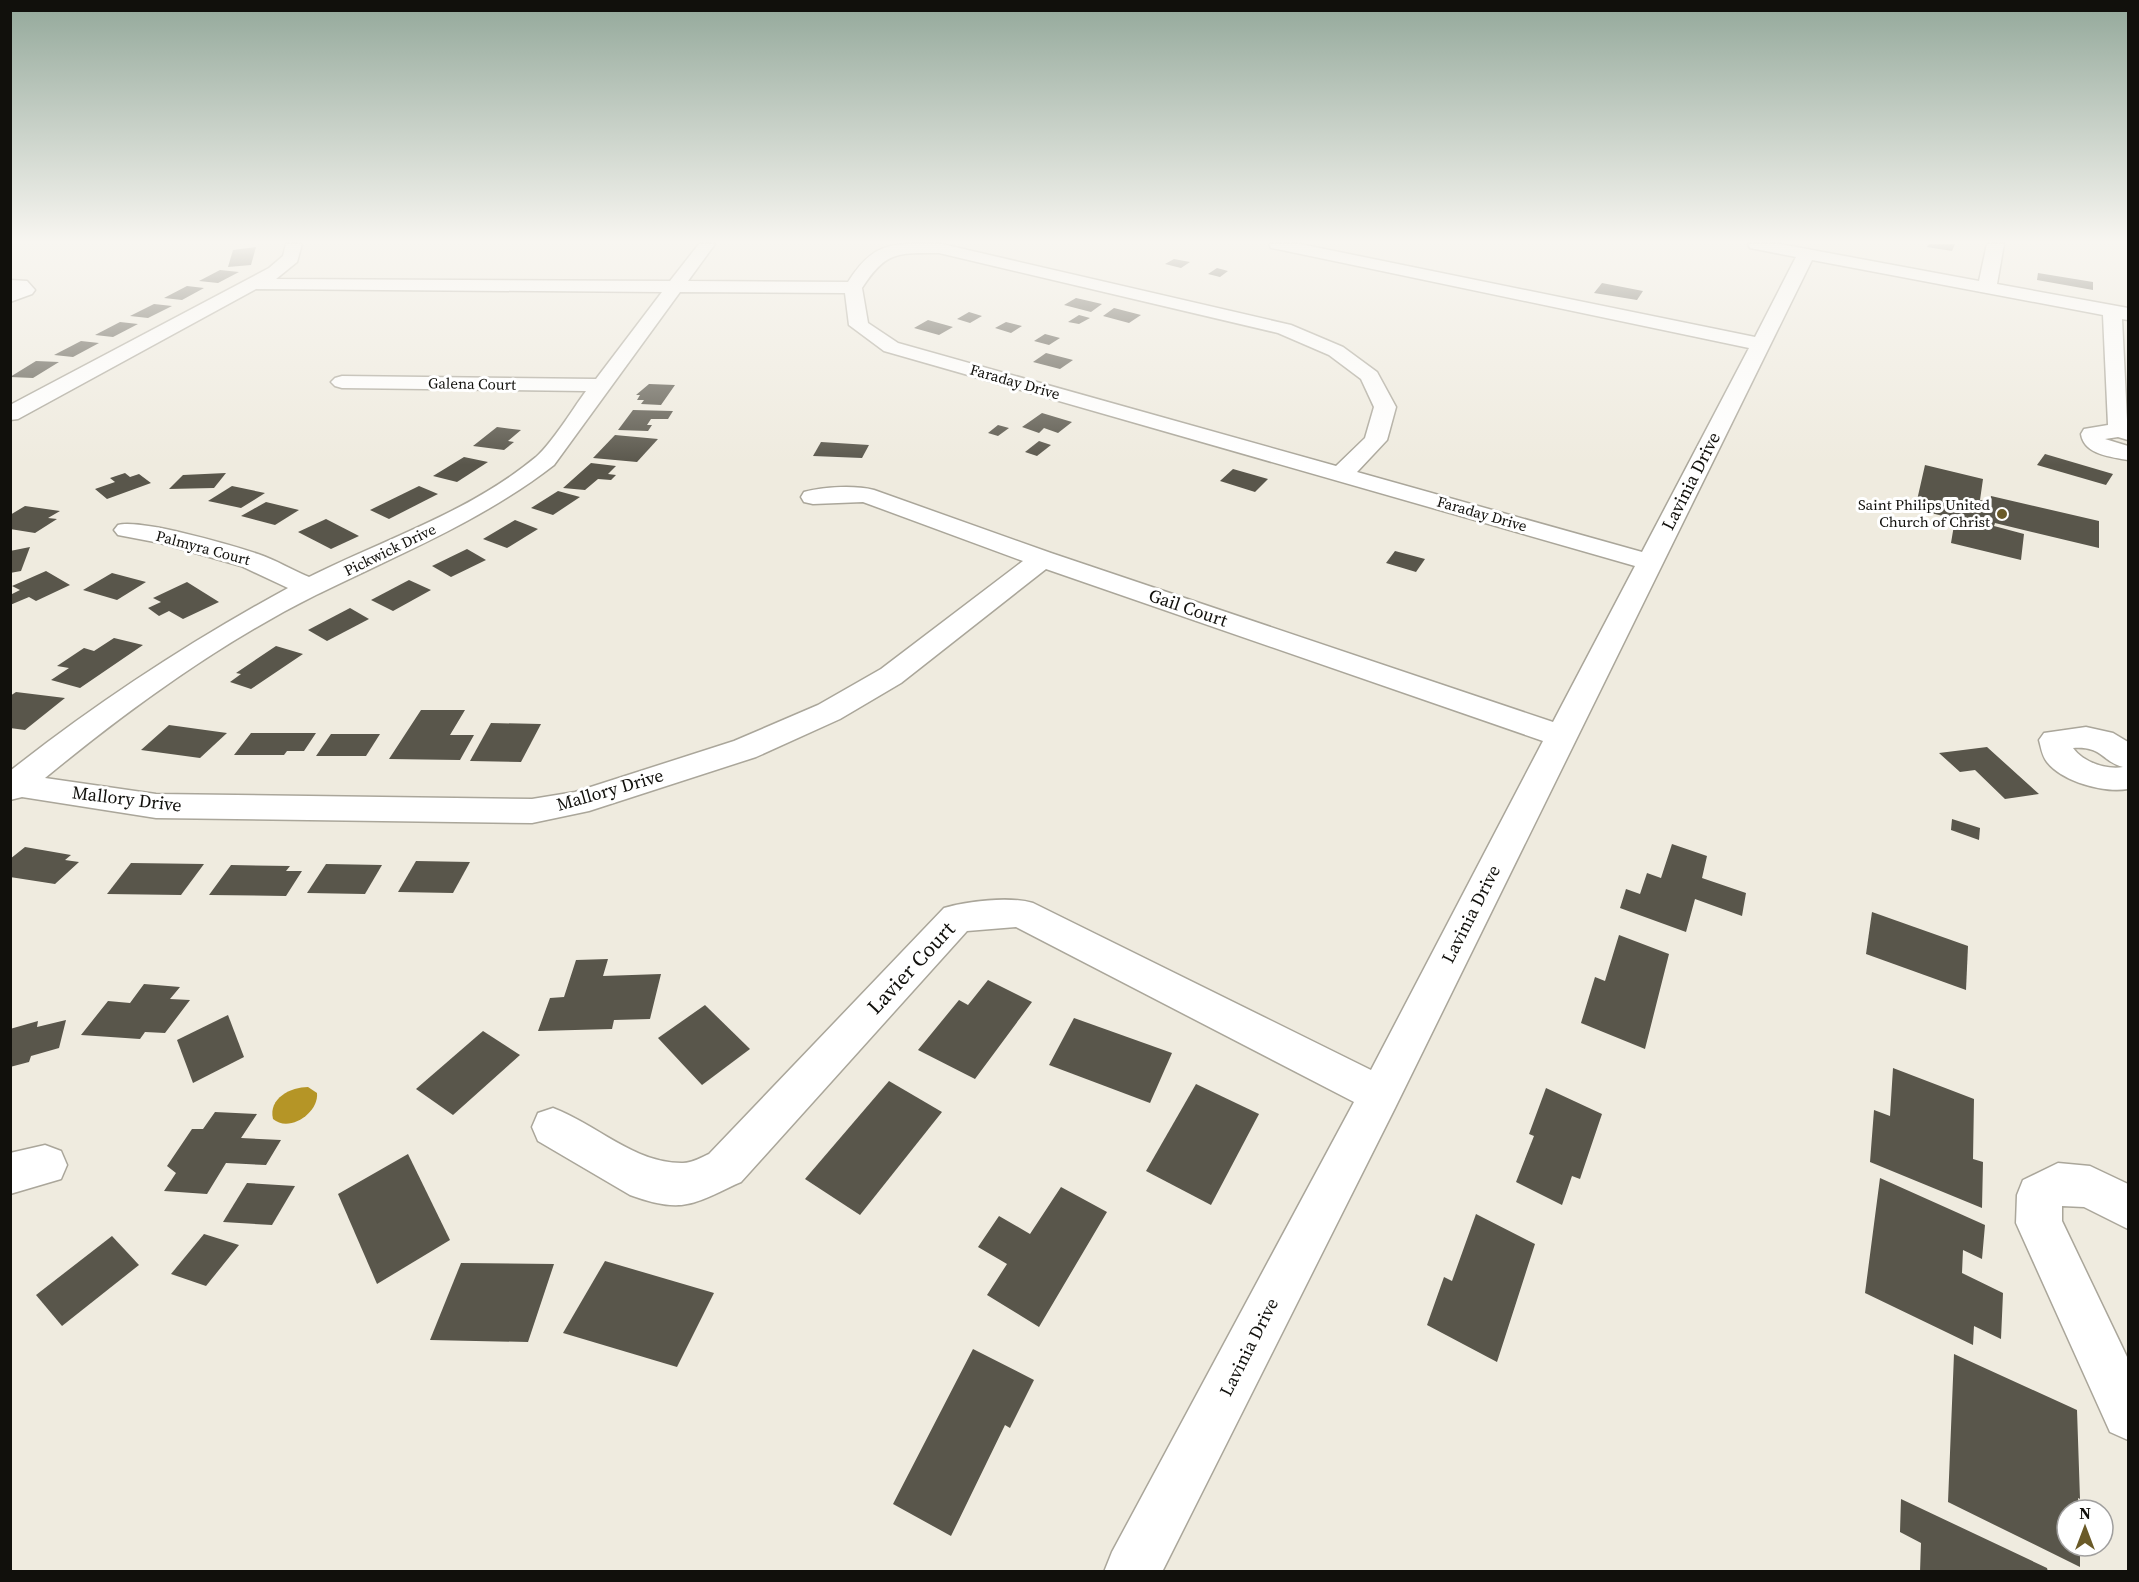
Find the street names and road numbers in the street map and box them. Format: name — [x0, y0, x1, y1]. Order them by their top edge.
street label: Faraday Drive — [968, 359, 1063, 404]
street label: Galena Court — [428, 372, 516, 395]
street label: Lavinia Drive — [1655, 427, 1726, 534]
street label: Faraday Drive — [1435, 491, 1530, 536]
street label: Pickwick Drive — [340, 518, 440, 581]
street label: Palmyra Court — [154, 525, 253, 570]
street label: Gail Court — [1145, 582, 1231, 633]
street label: Mallory Drive — [553, 762, 666, 817]
street label: Mallory Drive — [71, 779, 183, 818]
street label: Lavinia Drive — [1435, 860, 1506, 967]
street label: Lavier Court — [860, 915, 961, 1020]
street label: Lavinia Drive — [1213, 1293, 1284, 1400]

